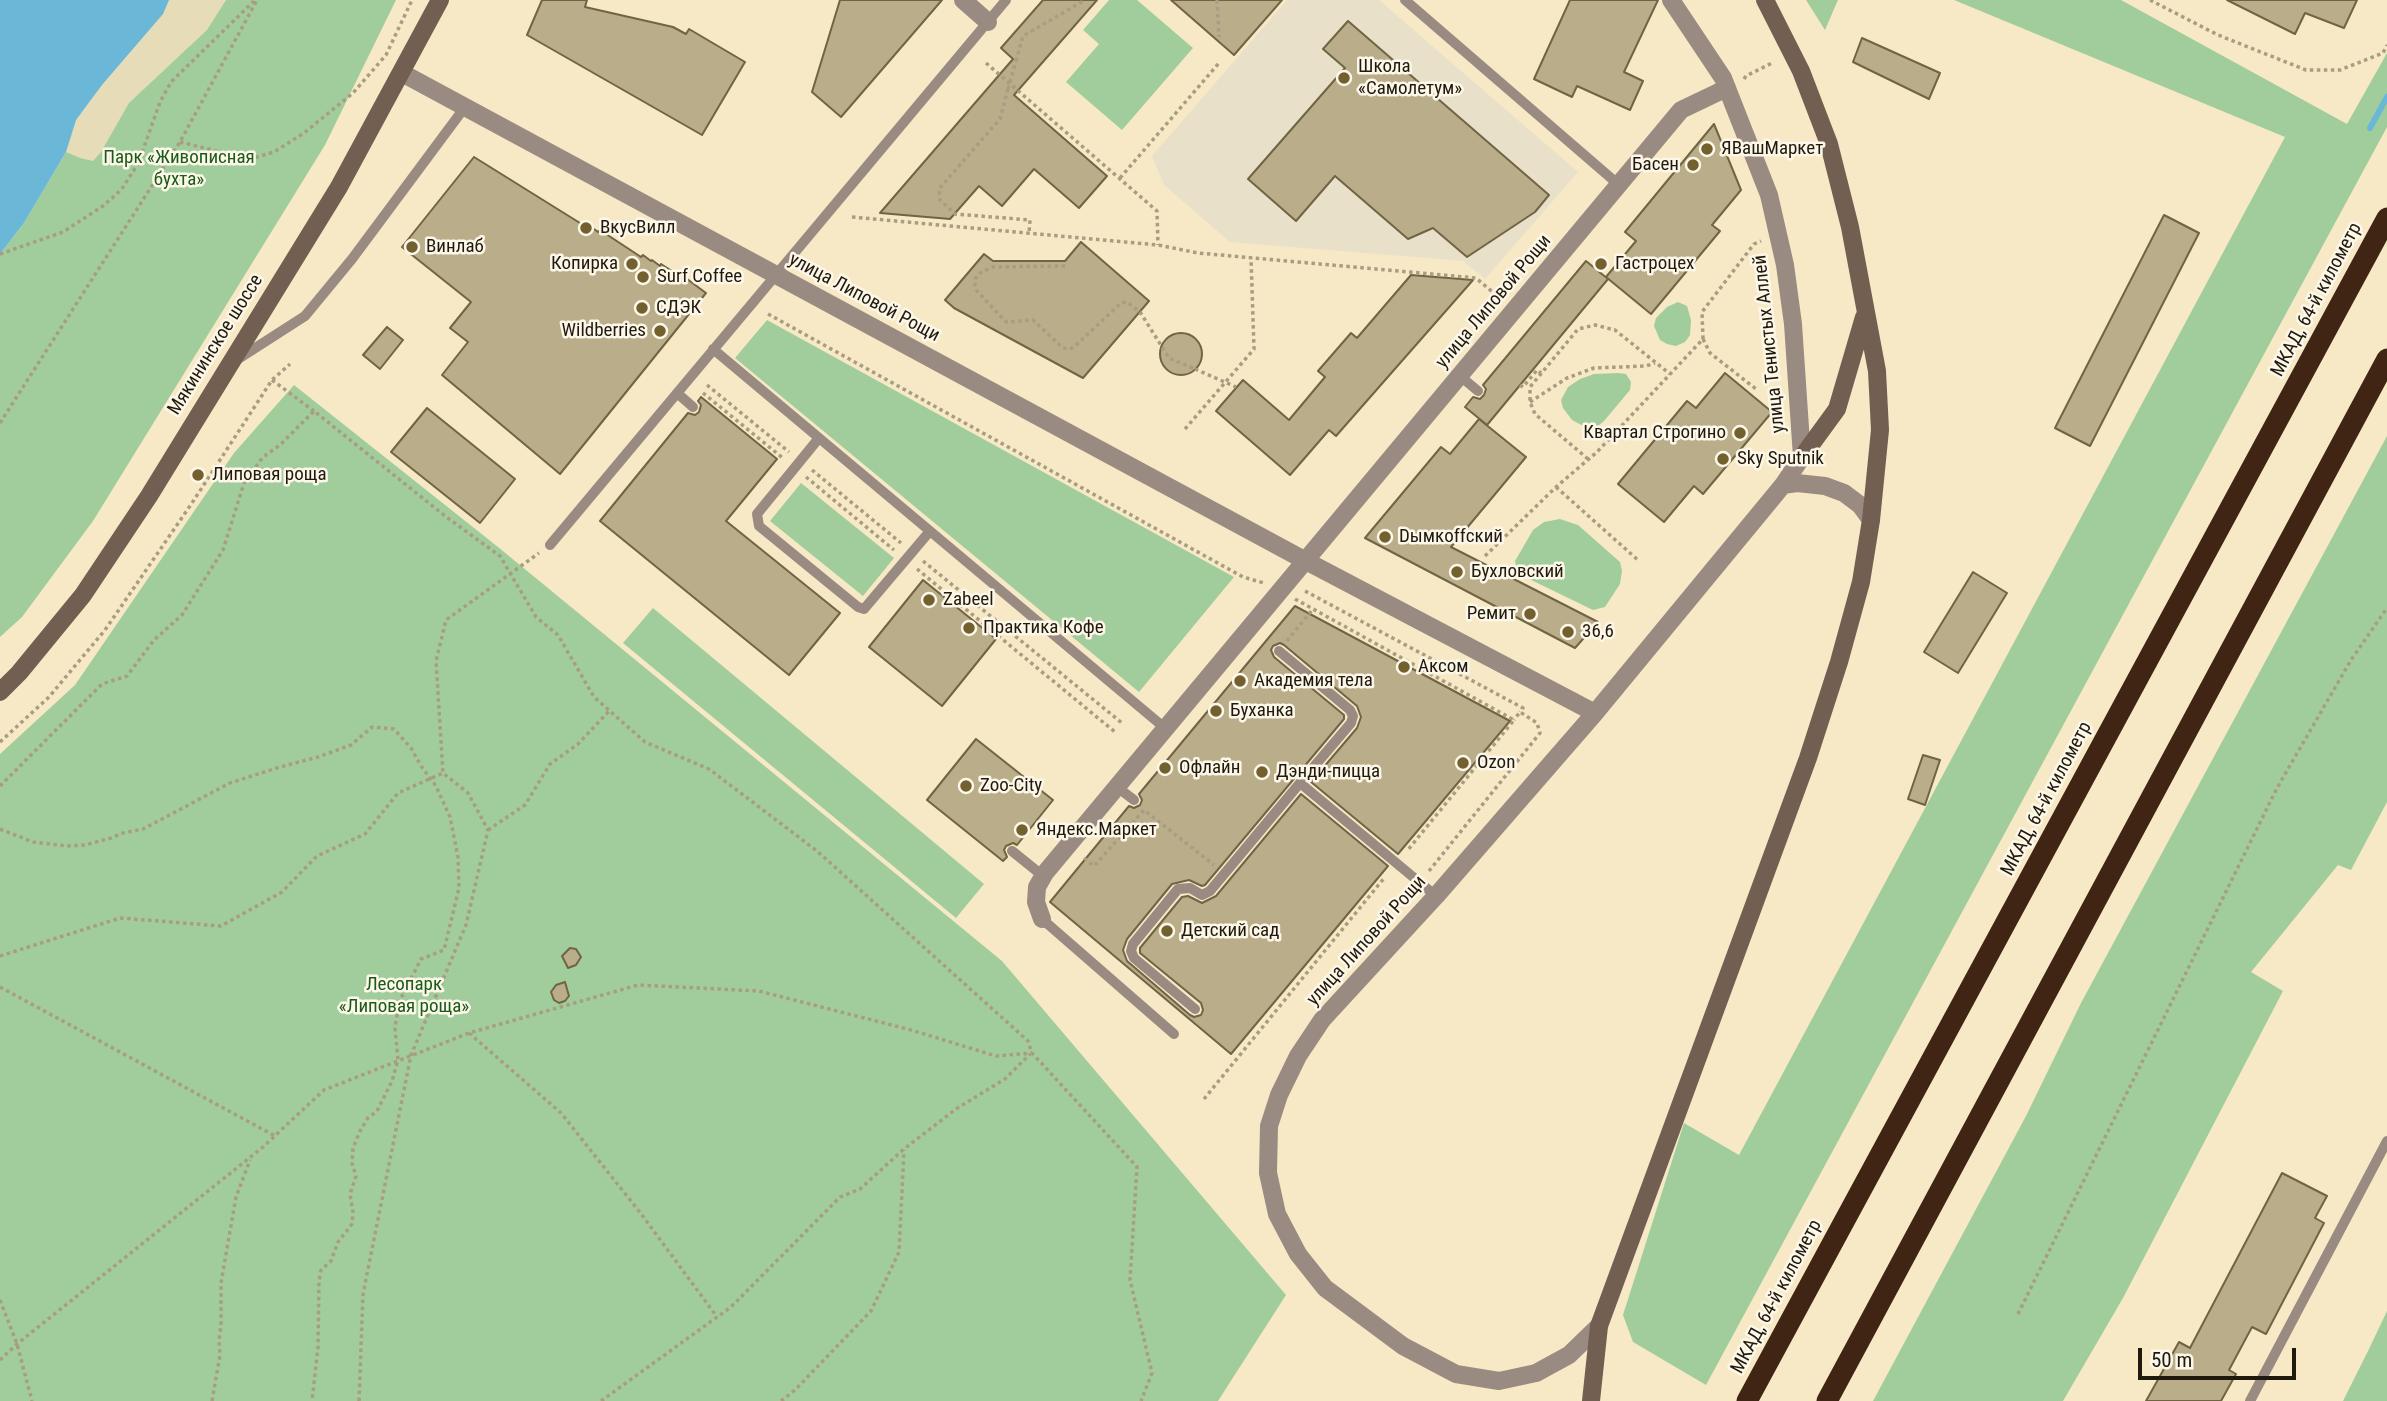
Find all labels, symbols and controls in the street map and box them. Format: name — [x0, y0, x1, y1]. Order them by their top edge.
place label: Школа «Самолетум» — [1358, 56, 1462, 100]
marker: Школа «Самолетум» — [1336, 70, 1352, 86]
place label: ЯВашМаркет — [1721, 138, 1823, 160]
marker: ЯВашМаркет — [1699, 141, 1715, 157]
park label: Парк «Живописная бухта» — [103, 147, 255, 191]
place label: Басен — [1632, 154, 1679, 176]
marker: Басен — [1685, 157, 1701, 173]
place label: ВкусВилл — [600, 217, 676, 239]
street label: МКАД, 64-й километр — [2267, 219, 2367, 381]
marker: ВкусВилл — [578, 220, 594, 236]
street label: улица Липовой Рощи — [1431, 231, 1557, 373]
place label: Винлаб — [426, 236, 484, 258]
marker: Винлаб — [404, 239, 420, 255]
street label: улица Липовой Рощи — [785, 249, 943, 347]
place label: Копирка — [551, 253, 618, 275]
place label: Гастроцех — [1615, 253, 1694, 275]
street label: улица Тенистых Аллей — [1749, 254, 1791, 434]
marker: Копирка — [624, 256, 640, 272]
marker: Гастроцех — [1593, 256, 1609, 272]
place label: Surf Coffee — [657, 266, 742, 288]
marker: Surf Coffee — [635, 269, 651, 285]
street label: Мякининское шоссе — [164, 271, 268, 419]
place label: СДЭК — [656, 297, 701, 319]
marker: СДЭК — [634, 300, 650, 316]
place label: Wildberries — [562, 320, 646, 342]
marker: Wildberries — [652, 323, 668, 339]
place label: Квартал Строгино — [1583, 422, 1726, 444]
marker: Квартал Строгино — [1732, 425, 1748, 441]
place label: Sky Sputnik — [1737, 448, 1824, 470]
marker: Sky Sputnik — [1715, 451, 1731, 467]
place label: Липовая роща — [212, 464, 327, 486]
marker: Липовая роща — [190, 467, 206, 483]
place label: Dымкoffский — [1399, 526, 1503, 548]
marker: Dымкoffский — [1377, 529, 1393, 545]
place label: Бухловский — [1471, 561, 1564, 583]
marker: Бухловский — [1449, 564, 1465, 580]
place label: Zabeel — [943, 589, 994, 611]
marker: Zabeel — [921, 592, 937, 608]
place label: Ремит — [1467, 603, 1516, 625]
marker: Ремит — [1522, 606, 1538, 622]
place label: Практика Кофе — [983, 617, 1104, 639]
marker: Практика Кофе — [961, 620, 977, 636]
place label: 36,6 — [1582, 621, 1614, 643]
marker: 36,6 — [1560, 624, 1576, 640]
place label: Аксом — [1418, 656, 1469, 678]
marker: Аксом — [1396, 659, 1412, 675]
place label: Академия тела — [1254, 670, 1373, 692]
marker: Академия тела — [1232, 673, 1248, 689]
place label: Буханка — [1230, 700, 1294, 722]
marker: Буханка — [1208, 703, 1224, 719]
street label: МКАД, 64-й километр — [1997, 718, 2097, 880]
place label: Ozon — [1477, 752, 1515, 774]
marker: Ozon — [1455, 755, 1471, 771]
place label: Офлайн — [1179, 757, 1240, 779]
marker: Офлайн — [1157, 760, 1173, 776]
place label: Дэнди-пицца — [1276, 761, 1380, 783]
marker: Дэнди-пицца — [1254, 764, 1270, 780]
place label: Zoo-City — [980, 775, 1042, 797]
marker: Zoo-City — [958, 778, 974, 794]
place label: Яндекс.Маркет — [1036, 819, 1157, 841]
marker: Яндекс.Маркет — [1014, 822, 1030, 838]
street label: улица Липовой Рощи — [1303, 871, 1431, 1011]
place label: Детский сад — [1181, 920, 1279, 942]
marker: Детский сад — [1159, 923, 1175, 939]
park label: Лесопарк «Липовая роща» — [339, 974, 469, 1018]
street label: МКАД, 64-й километр — [1727, 1216, 1827, 1378]
scale bar — [2142, 1334, 2300, 1378]
text: 50 m — [2151, 1348, 2192, 1372]

